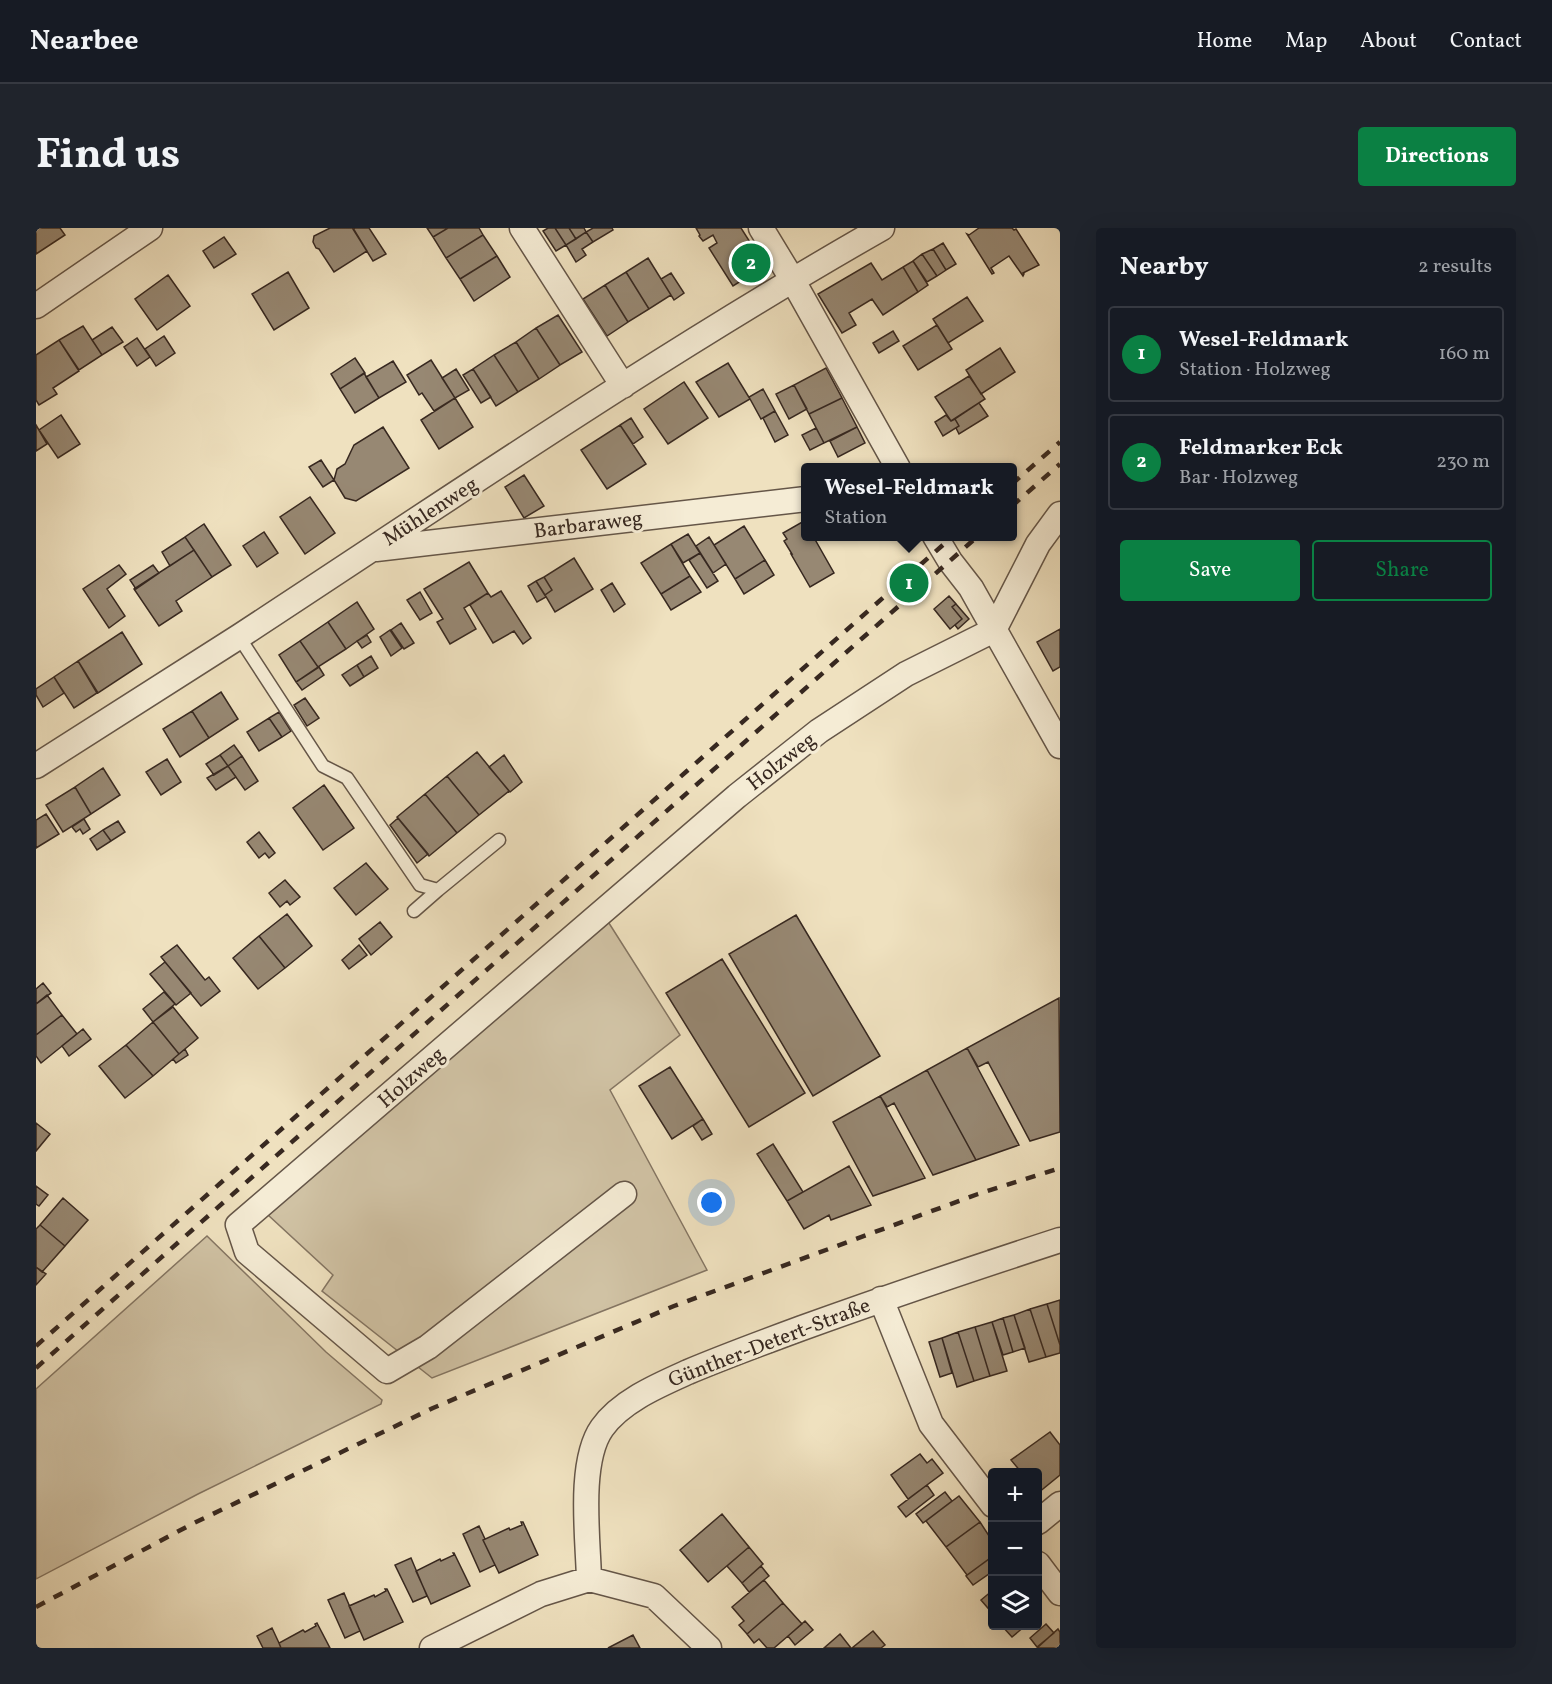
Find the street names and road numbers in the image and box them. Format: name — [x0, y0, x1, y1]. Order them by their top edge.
street label: Mühlenweg — [378, 471, 484, 554]
street label: Barbaraweg — [532, 504, 644, 547]
street label: Holzweg — [741, 726, 822, 798]
street label: Holzweg — [372, 1041, 452, 1115]
street label: Günther-Detert-Straße — [664, 1291, 875, 1395]

